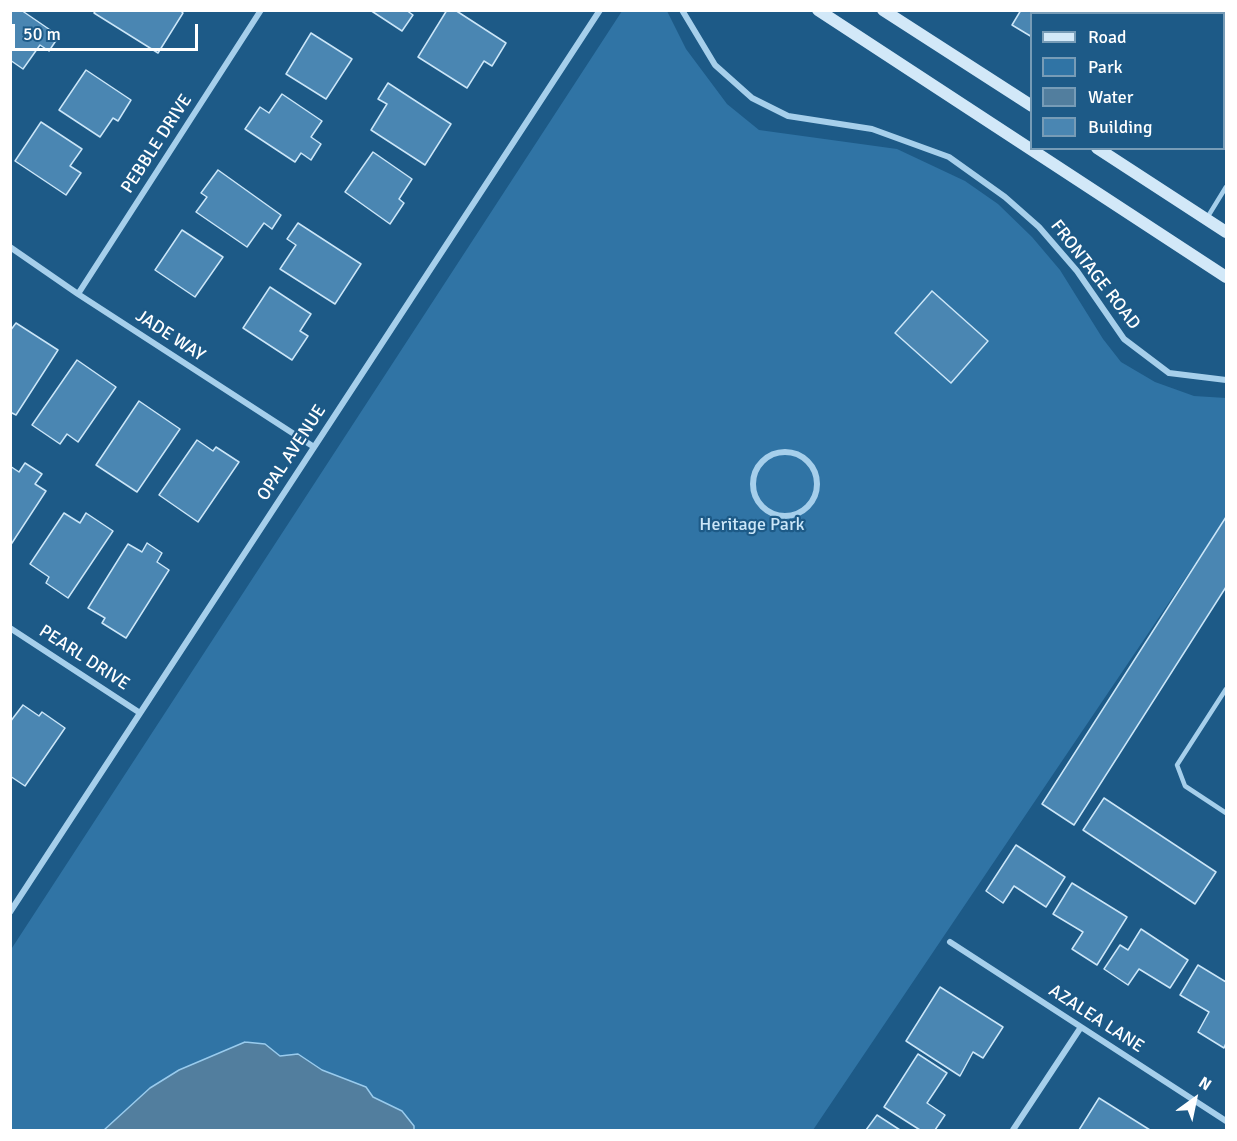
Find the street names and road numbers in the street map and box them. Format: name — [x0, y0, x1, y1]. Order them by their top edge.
street label: PEBBLE DRIVE — [117, 90, 197, 198]
street label: FRONTAGE ROAD — [1046, 216, 1144, 334]
street label: JADE WAY — [131, 306, 209, 366]
street label: OPAL AVENUE — [253, 401, 331, 505]
street label: PEARL DRIVE — [35, 621, 133, 695]
street label: AZALEA LANE — [1044, 980, 1148, 1058]

